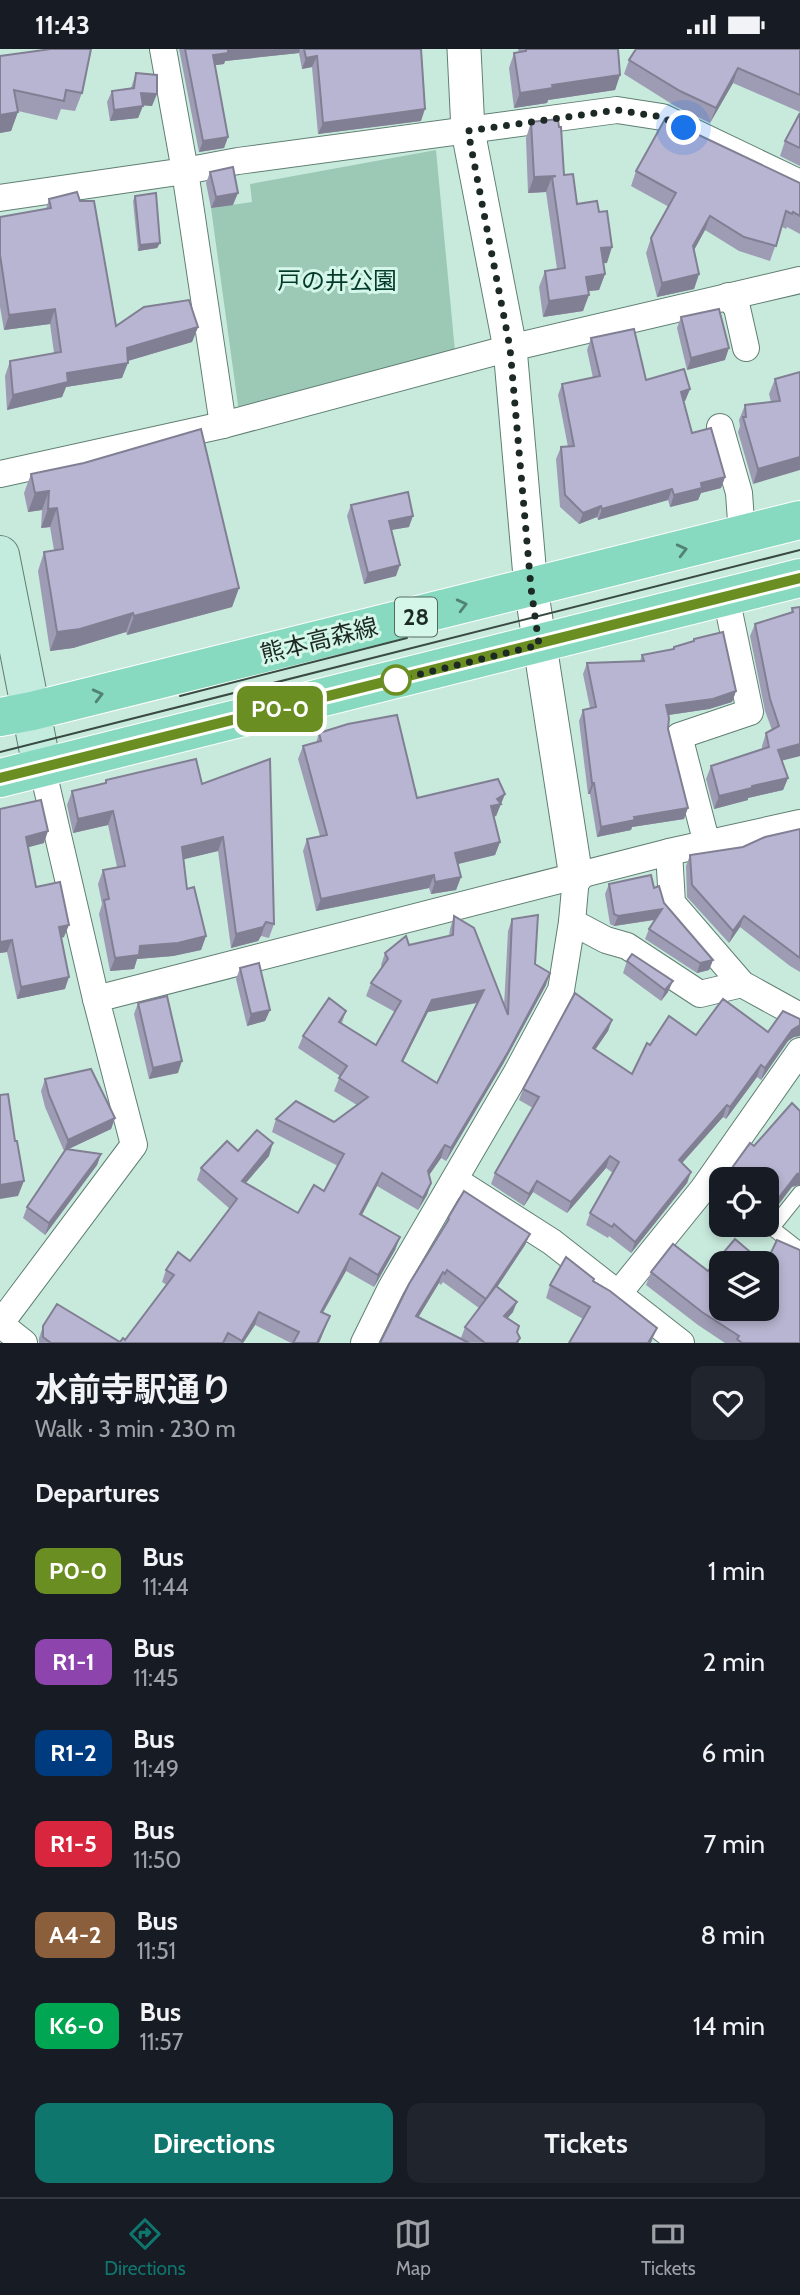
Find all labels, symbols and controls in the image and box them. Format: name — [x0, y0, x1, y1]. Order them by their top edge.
text: 11:43 — [35, 9, 90, 41]
your location — [666, 110, 701, 145]
park label: 戸の井公園 — [277, 266, 397, 295]
one-way arrow — [676, 544, 688, 558]
road number: 28 — [395, 597, 437, 637]
one-way arrow — [455, 599, 467, 613]
street label: 熊本高森線 — [257, 611, 381, 669]
unlabelled marker — [381, 665, 411, 695]
line badge: P0-0 — [231, 686, 329, 732]
one-way arrow — [92, 689, 104, 703]
text: P0-0 — [251, 694, 309, 723]
map controls — [709, 1167, 779, 1321]
button: locate — [709, 1167, 779, 1237]
button: layers — [709, 1251, 779, 1321]
button: heart — [691, 1366, 765, 1440]
text: 水前寺駅通り — [35, 1369, 233, 1409]
text: Walk · 3 min · 230 m — [35, 1415, 236, 1443]
text: Departures — [35, 1477, 159, 1509]
text: Bus — [142, 1541, 184, 1573]
text: 1 min — [708, 1555, 765, 1587]
text: P0-0 — [49, 1556, 107, 1585]
text: 11:44 — [142, 1573, 189, 1601]
text: Bus — [133, 1632, 174, 1664]
text: 2 min — [703, 1646, 765, 1678]
text: R1-1 — [52, 1647, 95, 1676]
text: 11:45 — [133, 1664, 179, 1692]
text: Bus — [133, 1723, 174, 1755]
text: 6 min — [702, 1737, 765, 1769]
text: R1-2 — [50, 1738, 97, 1767]
text: 11:49 — [133, 1755, 179, 1783]
text: Bus — [133, 1814, 174, 1846]
text: 7 min — [703, 1828, 765, 1860]
text: R1-5 — [50, 1829, 97, 1858]
text: 11:50 — [133, 1846, 181, 1874]
text: Bus — [136, 1905, 178, 1937]
text: 8 min — [701, 1919, 765, 1951]
text: A4-2 — [49, 1920, 101, 1949]
text: 11:51 — [136, 1937, 176, 1965]
text: Bus — [140, 1996, 181, 2028]
text: 14 min — [693, 2010, 765, 2042]
text: K6-0 — [49, 2011, 105, 2040]
text: 11:57 — [140, 2028, 183, 2056]
button: Directions — [35, 2103, 393, 2183]
button: Tickets — [407, 2103, 765, 2183]
tab: Directions — [104, 2215, 186, 2280]
tab: Map — [394, 2215, 432, 2280]
tab: Tickets — [641, 2215, 696, 2280]

